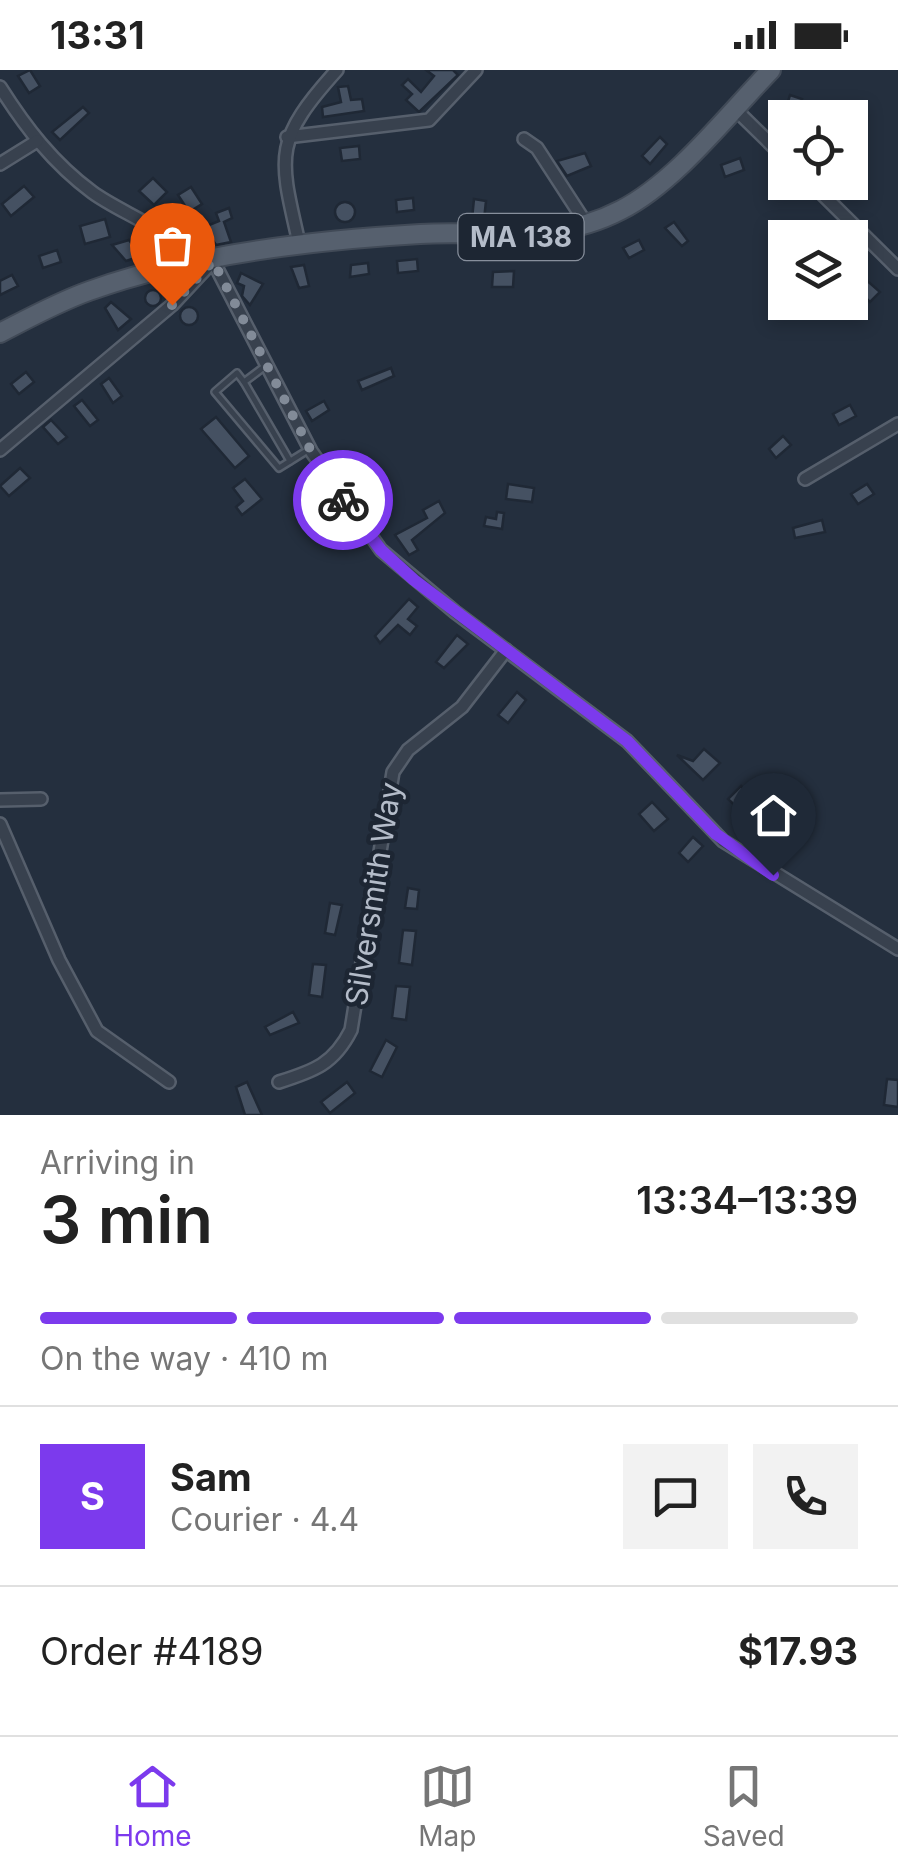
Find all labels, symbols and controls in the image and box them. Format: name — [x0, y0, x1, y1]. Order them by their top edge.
text: 13:31 — [50, 12, 145, 58]
map controls — [768, 100, 868, 320]
button: locate — [768, 100, 868, 200]
pin — [130, 203, 215, 306]
road number: MA 138 — [458, 214, 584, 260]
icon: bag — [145, 218, 200, 273]
button: layers — [768, 220, 868, 320]
courier — [293, 450, 393, 550]
icon: bike — [316, 473, 371, 528]
pin — [731, 773, 816, 876]
street label: Silversmith Way — [338, 779, 408, 1008]
icon: home — [746, 788, 801, 843]
text: Arriving in — [40, 1143, 195, 1182]
text: 13:34–13:39 — [636, 1177, 858, 1223]
text: 3 min — [40, 1180, 213, 1259]
text: On the way · 410 m — [40, 1339, 329, 1378]
button: chat — [623, 1444, 728, 1549]
button: phone — [753, 1444, 858, 1549]
text: Sam — [170, 1454, 252, 1500]
text: S — [80, 1473, 105, 1519]
text: Courier · 4.4 — [170, 1500, 359, 1539]
text: Order #4189 — [40, 1628, 264, 1674]
text: $17.93 — [738, 1628, 858, 1674]
tab: Home — [113, 1759, 192, 1853]
tab: Map — [418, 1759, 476, 1853]
tab: Saved — [703, 1759, 785, 1853]

